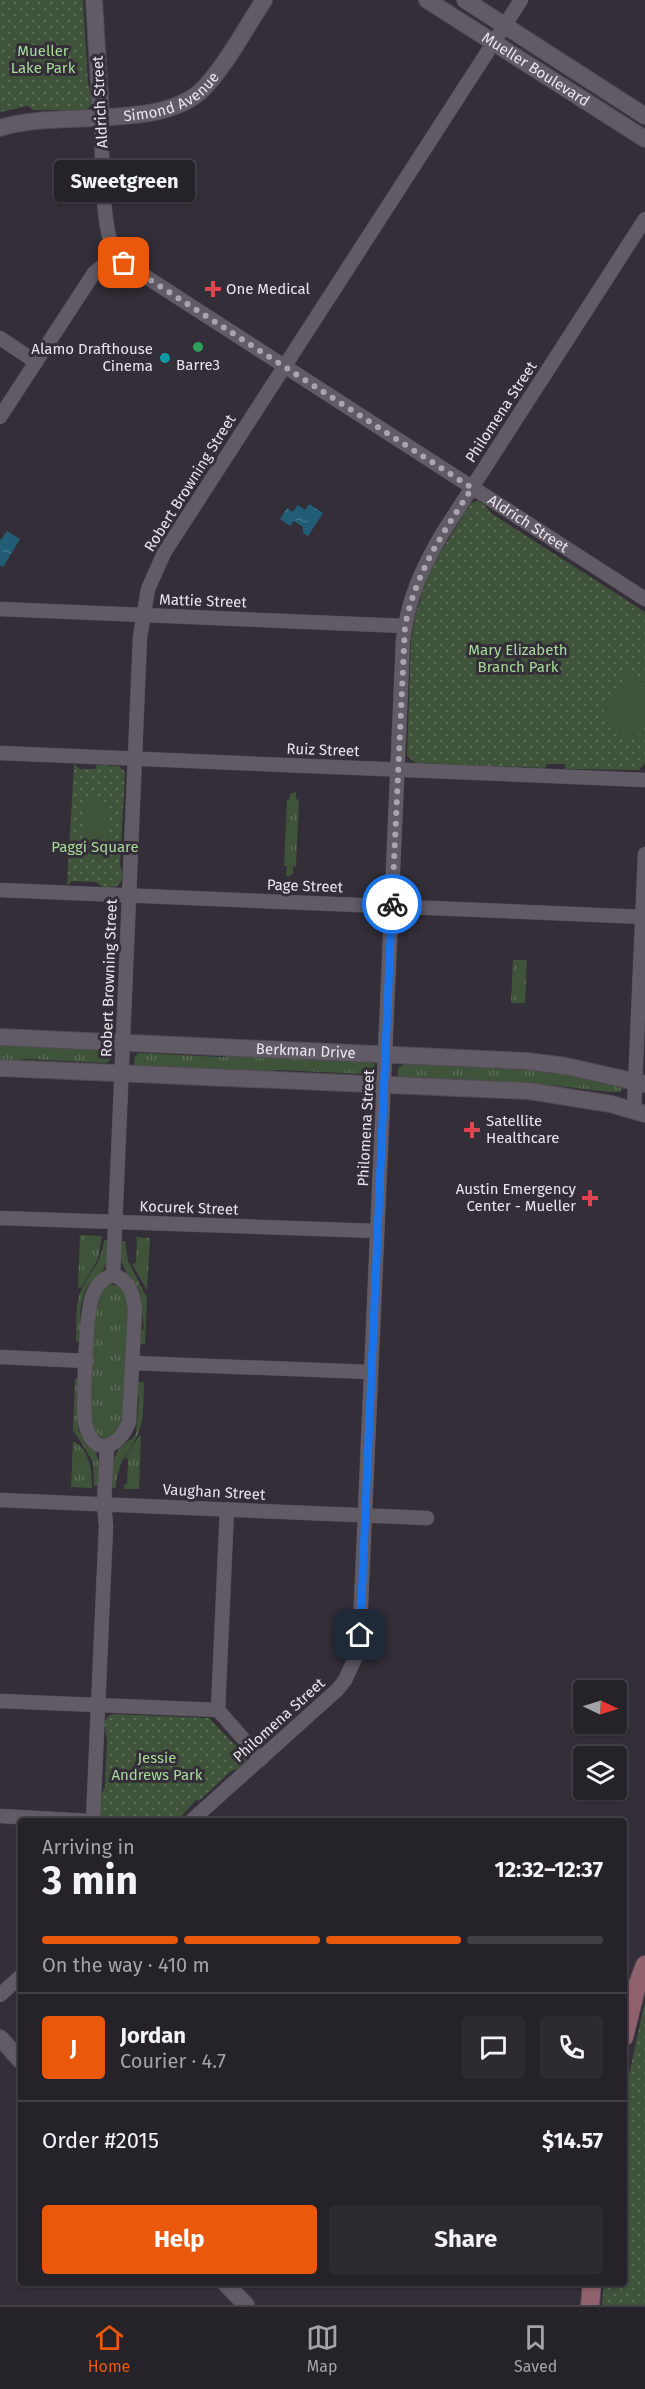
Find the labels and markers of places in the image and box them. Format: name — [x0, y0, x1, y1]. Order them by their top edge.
callout: Sweetgreen — [54, 161, 195, 203]
pin — [98, 237, 149, 288]
marker: One Medical — [204, 280, 222, 298]
place label: One Medical — [226, 280, 310, 298]
place label: Alamo Drafthouse Cinema — [31, 340, 153, 375]
marker: Barre3 — [191, 340, 205, 354]
marker: Alamo Drafthouse Cinema — [158, 351, 172, 365]
place label: Barre3 — [176, 356, 220, 374]
place label: Satellite Healthcare — [486, 1112, 560, 1147]
marker: Satellite Healthcare — [463, 1121, 481, 1139]
place label: Austin Emergency Center - Mueller — [456, 1180, 577, 1215]
marker: Austin Emergency Center - Mueller — [581, 1189, 599, 1207]
pin — [334, 1609, 385, 1660]

